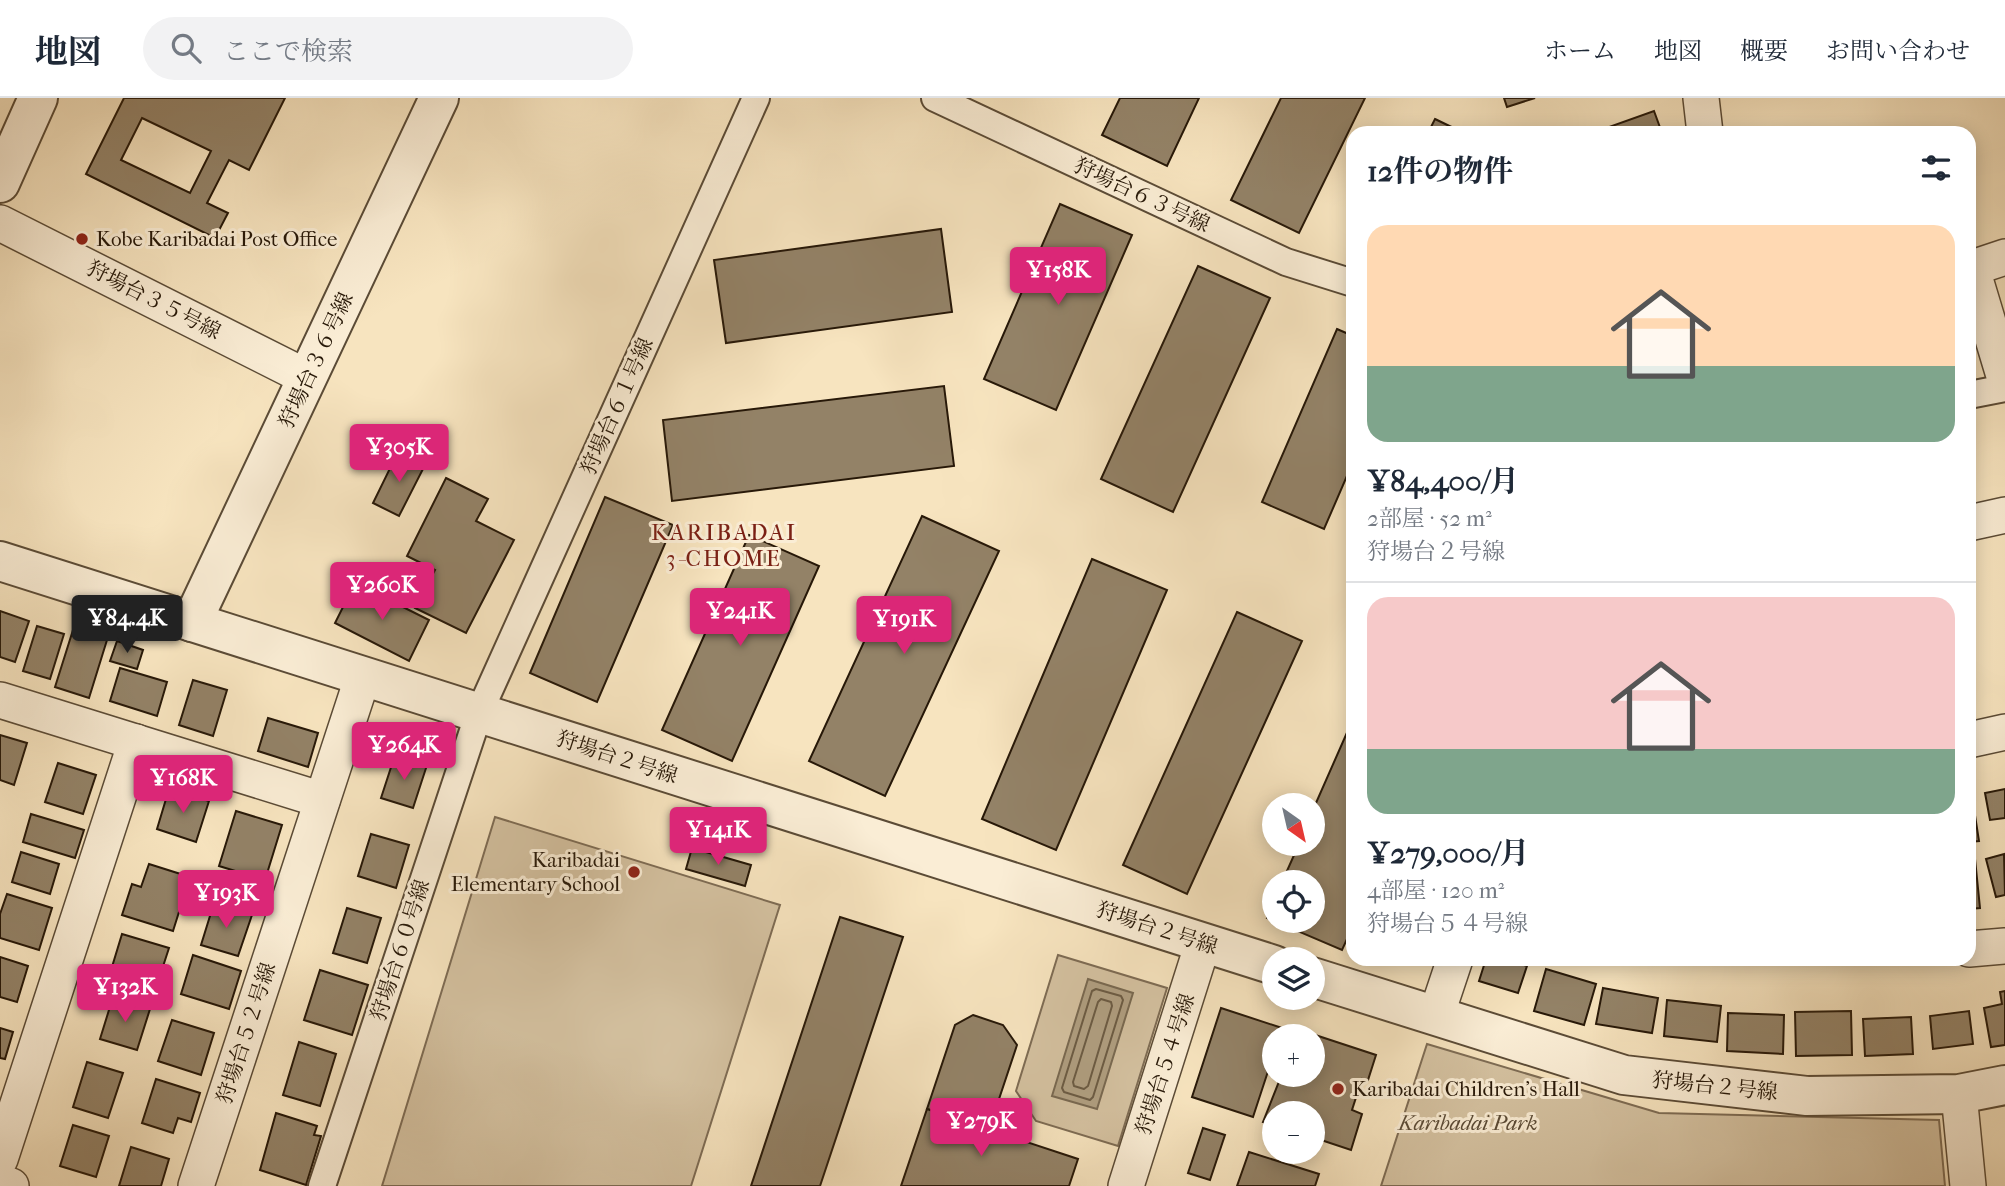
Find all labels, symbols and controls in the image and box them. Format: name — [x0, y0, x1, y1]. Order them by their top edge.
search box — [143, 17, 633, 80]
icon: search — [167, 29, 205, 67]
text: 地図 — [35, 33, 101, 72]
text: ここで検索 — [223, 36, 353, 67]
text: ホーム — [1544, 37, 1616, 65]
text: 地図 — [1654, 37, 1702, 65]
text: 概要 — [1740, 37, 1788, 65]
text: お問い合わせ — [1826, 37, 1970, 65]
icon: filters — [1917, 149, 1955, 187]
street label: 狩場台６３号線 — [1070, 153, 1214, 237]
text: 12件の物件 — [1367, 154, 1513, 189]
place label: Kobe Karibadai Post Office — [96, 227, 337, 251]
marker: Kobe Karibadai Post Office — [74, 231, 90, 247]
pin: ¥158K — [1009, 248, 1107, 307]
street label: 狩場台３５号線 — [83, 256, 225, 344]
text: ¥158K — [1026, 256, 1090, 283]
icon: home — [1598, 271, 1724, 397]
street label: 狩場台３６号線 — [274, 288, 358, 432]
street label: 狩場台６１号線 — [576, 334, 658, 478]
pin: ¥305K — [350, 424, 448, 484]
text: ¥305K — [366, 433, 432, 460]
text: ¥84,400/月 — [1367, 464, 1519, 499]
text: 2部屋 · 52 m² — [1367, 505, 1492, 532]
district label: KARIBADAI 3-CHOME — [651, 519, 797, 572]
text: 狩場台２号線 — [1367, 538, 1505, 565]
pin: ¥260K — [333, 562, 431, 622]
text: ¥260K — [346, 571, 418, 598]
pin: ¥241K — [691, 588, 789, 648]
pin: ¥84.4K — [70, 596, 184, 655]
pin: ¥191K — [855, 596, 953, 656]
text: ¥241K — [706, 597, 774, 624]
text: ¥84.4K — [88, 604, 166, 631]
text: ¥191K — [872, 605, 936, 632]
icon: home — [1598, 643, 1724, 769]
pin: ¥264K — [355, 722, 453, 782]
street label: 狩場台２号線 — [553, 726, 681, 788]
text: ¥264K — [368, 731, 440, 758]
pin: ¥168K — [134, 756, 232, 815]
text: ¥168K — [150, 764, 216, 791]
north arrow — [1262, 793, 1325, 856]
map controls — [1262, 793, 1325, 1164]
pin: ¥141K — [669, 808, 767, 867]
text: ¥141K — [686, 816, 750, 843]
text: ¥279,000/月 — [1367, 836, 1529, 871]
place label: Karibadai Elementary School — [451, 848, 620, 896]
marker: Karibadai Elementary School — [626, 864, 642, 880]
pin: ¥193K — [177, 870, 275, 930]
button: locate — [1262, 870, 1325, 933]
street label: 狩場台６０号線 — [366, 876, 434, 1024]
text: 4部屋 · 120 m² — [1367, 877, 1504, 904]
text: ¥193K — [194, 879, 258, 906]
street label: 狩場台２号線 — [1093, 897, 1221, 959]
text: 狩場台５４号線 — [1367, 910, 1528, 937]
button: layers — [1262, 947, 1325, 1010]
street label: 狩場台５２号線 — [212, 959, 280, 1107]
pin: ¥132K — [76, 964, 174, 1024]
text: ¥132K — [93, 973, 157, 1000]
street label: 狩場台５４号線 — [1131, 990, 1199, 1138]
button: + — [1262, 1024, 1325, 1087]
street label: 狩場台２号線 — [1651, 1067, 1779, 1105]
place label: Karibadai Children's Hall — [1352, 1077, 1580, 1101]
marker: Karibadai Children's Hall — [1330, 1081, 1346, 1097]
pin: ¥279K — [932, 1098, 1030, 1158]
button: − — [1262, 1101, 1325, 1164]
text: ¥279K — [946, 1107, 1016, 1134]
park label: Karibadai Park — [1396, 1111, 1538, 1135]

